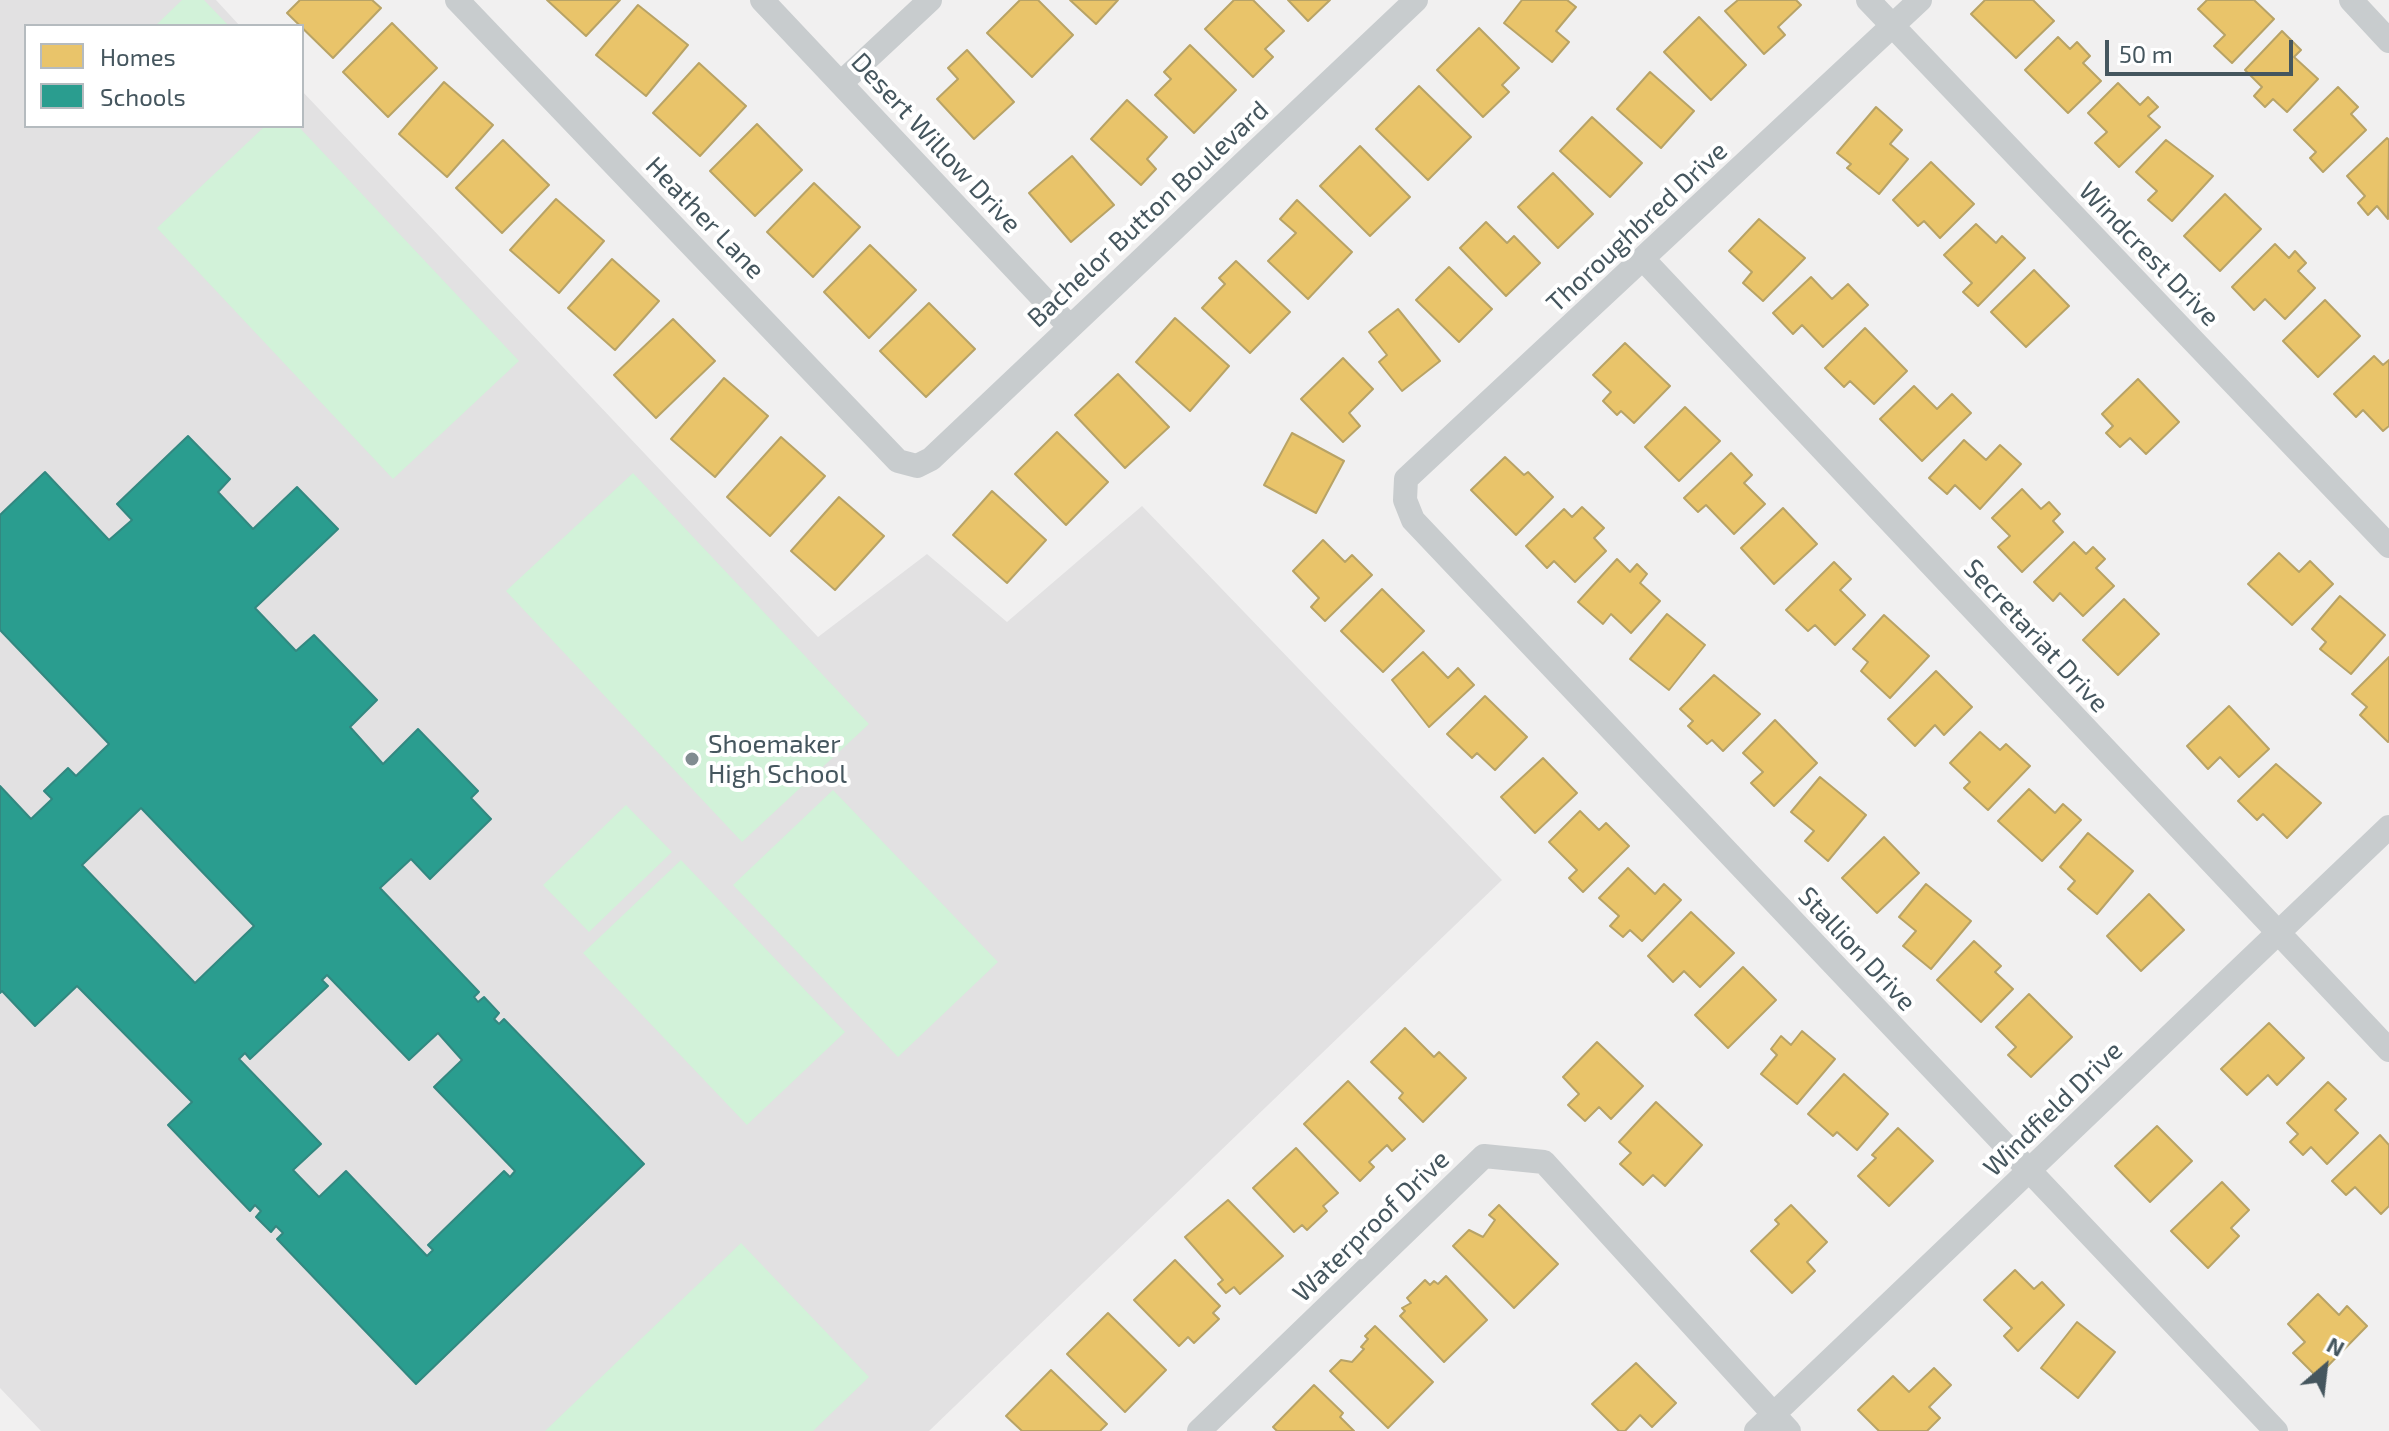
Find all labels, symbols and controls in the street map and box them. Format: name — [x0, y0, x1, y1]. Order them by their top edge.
legend — [24, 24, 304, 128]
scale bar — [2109, 24, 2297, 74]
text: 50 m — [2119, 39, 2173, 68]
text: Homes — [100, 42, 176, 71]
street label: Desert Willow Drive — [845, 47, 1027, 239]
text: Schools — [100, 82, 186, 111]
street label: Bachelor Button Boulevard — [1021, 94, 1275, 334]
street label: Thoroughbred Drive — [1540, 135, 1734, 319]
street label: Heather Lane — [639, 151, 771, 285]
street label: Windcrest Drive — [2072, 175, 2226, 333]
street label: Secretariat Drive — [1957, 553, 2115, 719]
place label: Shoemaker High School — [708, 728, 847, 790]
marker: Shoemaker High School — [683, 750, 701, 768]
street label: Stallion Drive — [1792, 881, 1922, 1017]
street label: Windfield Drive — [1977, 1035, 2129, 1183]
street label: Waterproof Drive — [1286, 1144, 1456, 1308]
north arrow — [2285, 1327, 2365, 1407]
text: N — [2323, 1331, 2349, 1361]

